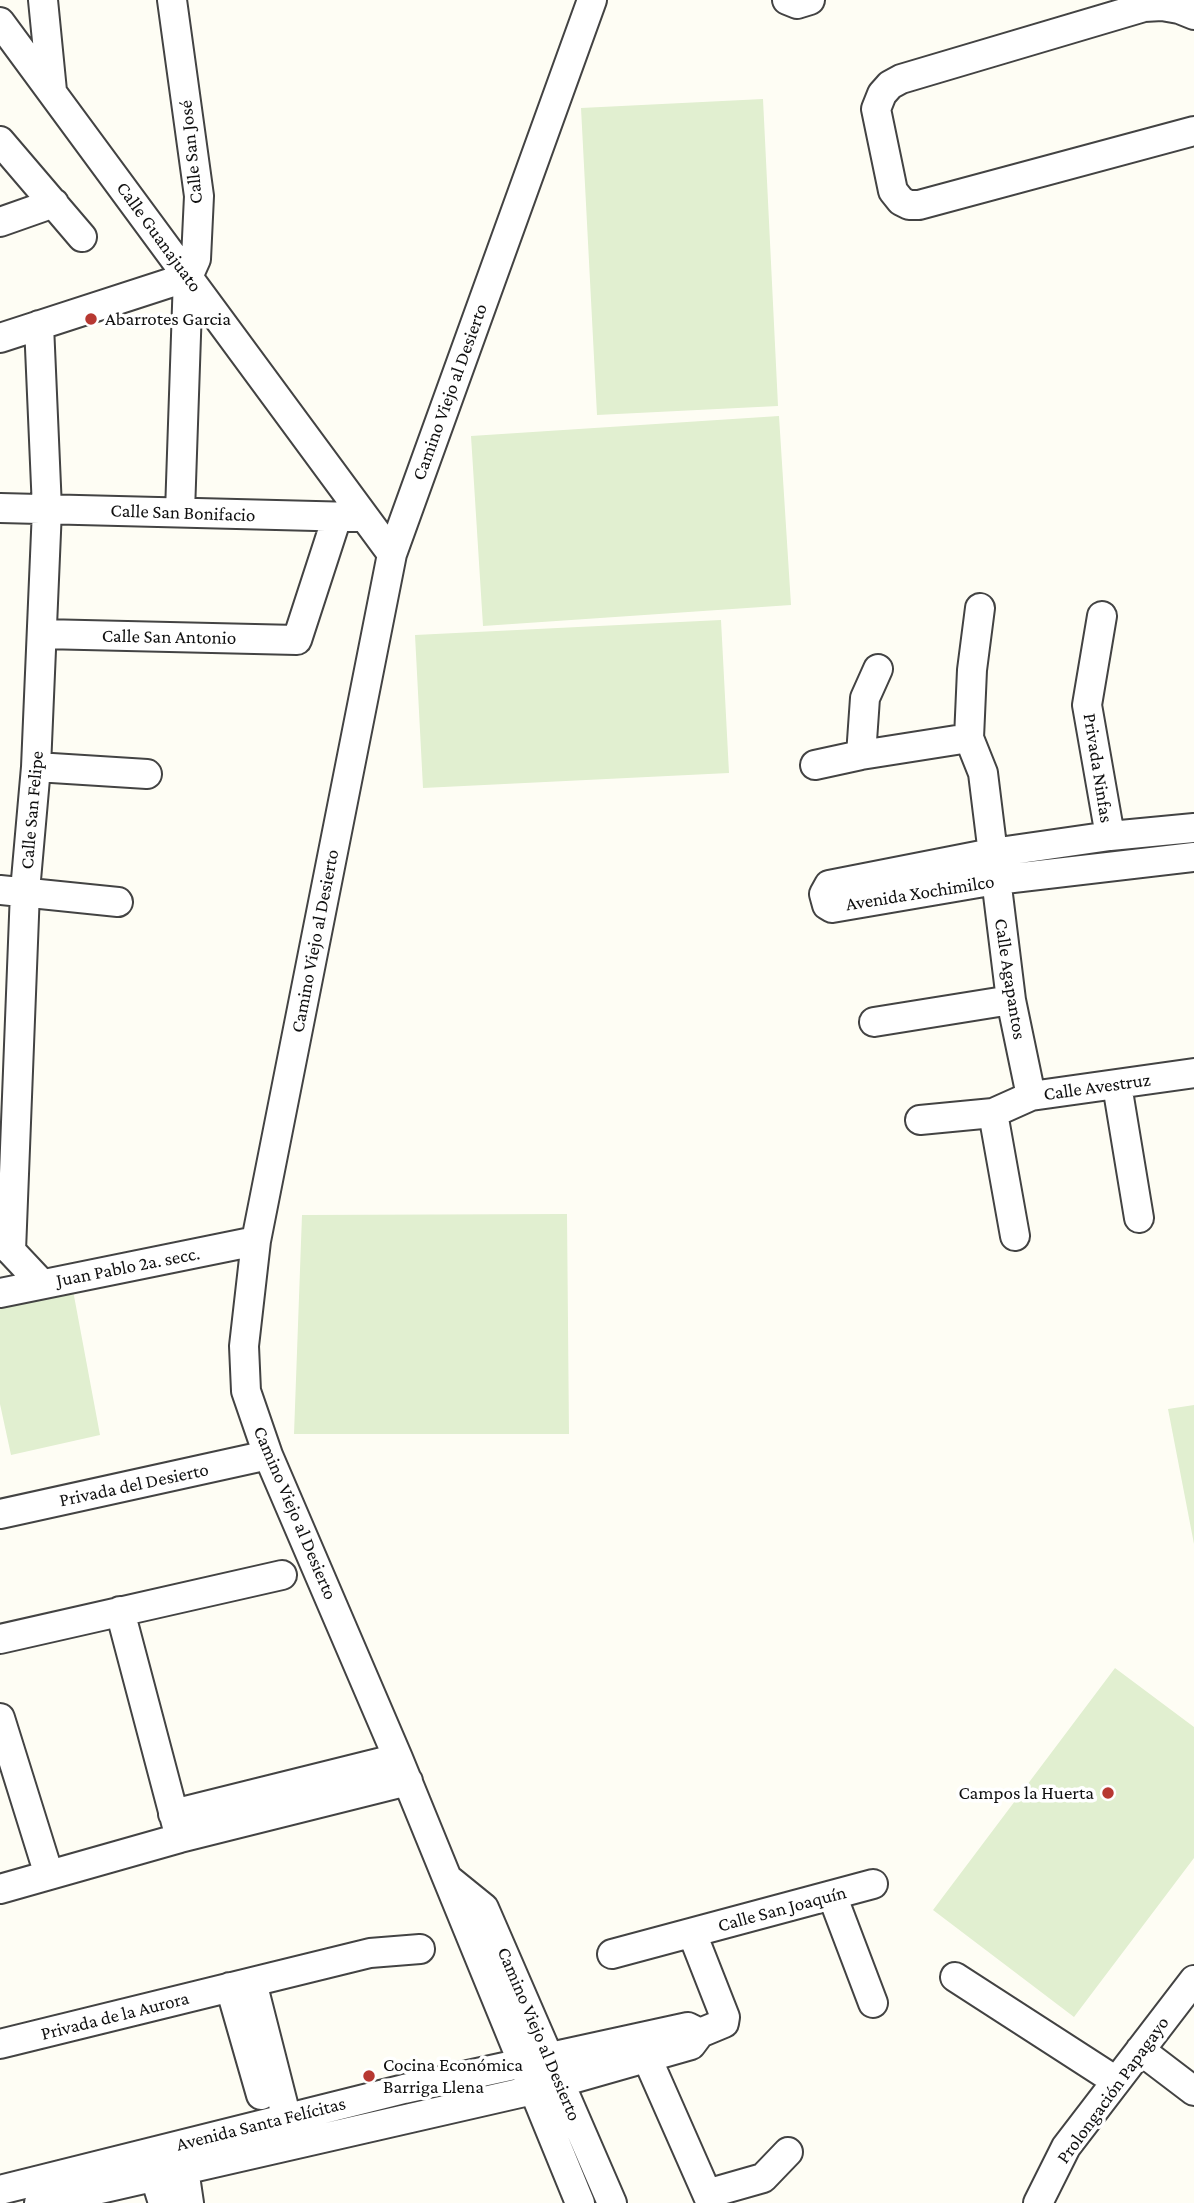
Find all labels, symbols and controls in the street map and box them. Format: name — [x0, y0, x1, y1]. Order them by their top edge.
street label: Calle San José — [174, 99, 208, 205]
street label: Calle Guanajuato — [111, 177, 207, 297]
street label: Camino Viejo al Desierto — [407, 301, 493, 483]
place label: Abarrotes Garcia — [105, 308, 231, 330]
marker: Abarrotes Garcia — [83, 311, 99, 327]
street label: Calle San Bonifacio — [110, 499, 256, 527]
street label: Calle San Antonio — [102, 624, 236, 650]
street label: Privada Ninfas — [1078, 712, 1118, 824]
street label: Calle San Felipe — [15, 750, 49, 870]
street label: Camino Viejo al Desierto — [286, 847, 344, 1035]
street label: Avenida Xochimilco — [844, 870, 996, 916]
street label: Calle Agapantos — [989, 917, 1031, 1041]
street label: Calle Avestruz — [1042, 1068, 1152, 1106]
street label: Juan Pablo 2a. secc. — [54, 1242, 202, 1292]
street label: Camino Viejo al Desierto — [248, 1423, 342, 1603]
street label: Privada del Desierto — [57, 1458, 211, 1512]
place label: Campos la Huerta — [958, 1782, 1094, 1804]
marker: Campos la Huerta — [1100, 1785, 1116, 1801]
street label: Calle San Joaquín — [715, 1881, 849, 1937]
street label: Camino Viejo al Desierto — [492, 1944, 586, 2124]
street label: Privada de la Aurora — [39, 1987, 191, 2045]
street label: Prolongación Papagayo — [1052, 2012, 1174, 2168]
place label: Cocina Económica Barriga Llena — [383, 2054, 523, 2098]
marker: Cocina Económica Barriga Llena — [361, 2068, 377, 2084]
street label: Avenida Santa Felícitas — [174, 2092, 348, 2156]

